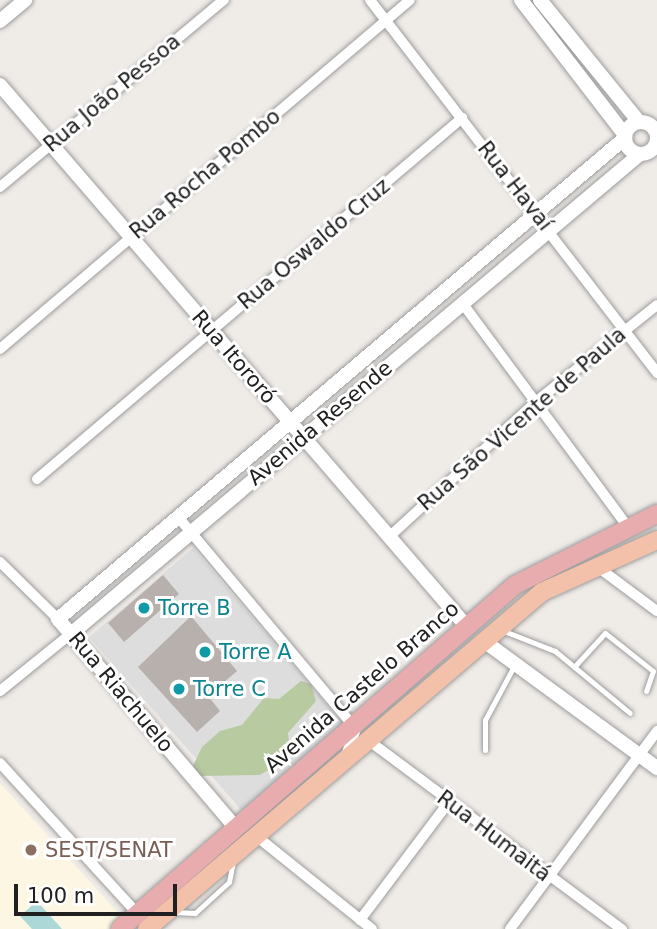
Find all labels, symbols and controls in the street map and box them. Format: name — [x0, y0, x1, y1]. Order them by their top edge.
street label: Rua João Pessoa — [39, 29, 185, 157]
street label: Rua Rocha Pombo — [125, 104, 285, 244]
street label: Rua Havaí — [472, 136, 558, 236]
street label: Rua Oswaldo Cruz — [233, 173, 395, 315]
street label: Rua Itororó — [186, 305, 282, 409]
street label: Rua São Vicente de Paula — [413, 322, 631, 516]
street label: Avenida Resende — [243, 355, 397, 491]
place label: Torre B — [158, 595, 231, 621]
street label: Avenida Castelo Branco — [260, 596, 464, 778]
marker: Torre B — [136, 600, 152, 616]
street label: Rua Riachuelo — [63, 627, 179, 757]
place label: Torre A — [219, 639, 292, 665]
marker: Torre A — [197, 644, 213, 660]
place label: Torre C — [193, 676, 266, 702]
marker: Torre C — [171, 681, 187, 697]
street label: Rua Humaitá — [432, 785, 556, 887]
place label: SEST/SENAT — [45, 837, 173, 863]
marker: SEST/SENAT — [23, 842, 39, 858]
scale bar — [18, 870, 180, 914]
text: 100 m — [27, 884, 94, 908]

